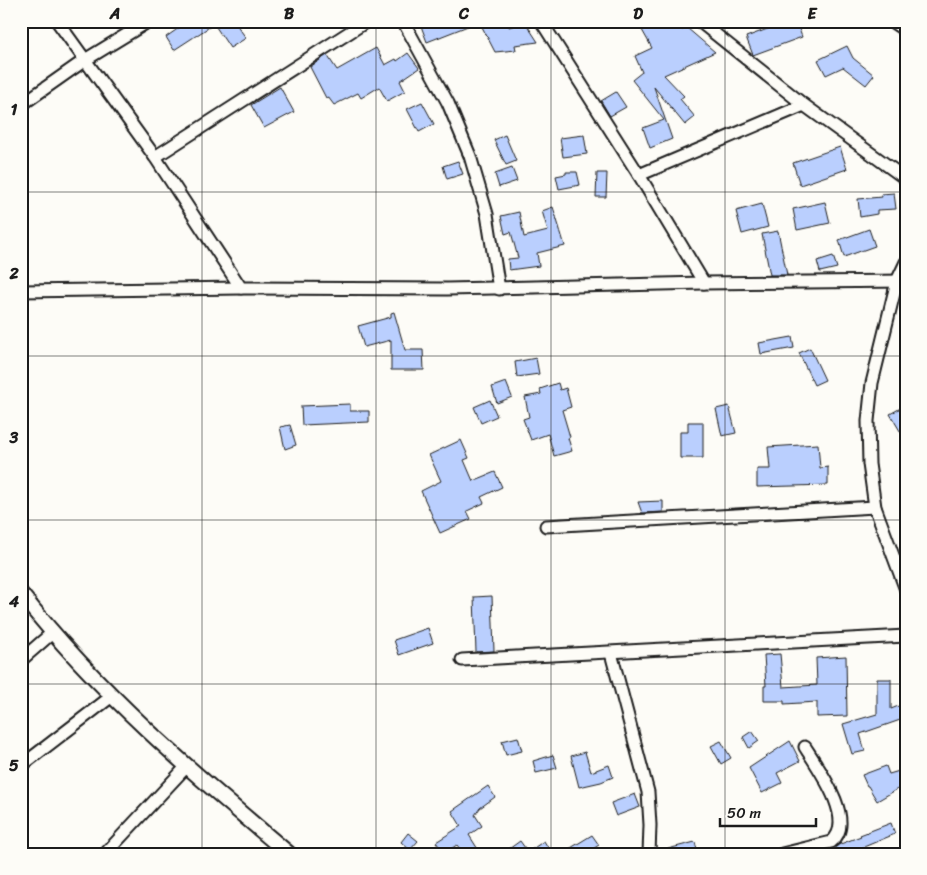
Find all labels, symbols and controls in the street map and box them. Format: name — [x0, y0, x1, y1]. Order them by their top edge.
text: A — [109, 0, 120, 28]
text: B — [284, 0, 295, 28]
text: C — [458, 0, 470, 28]
text: D — [633, 0, 643, 28]
text: E — [808, 0, 818, 28]
text: 1 — [11, 95, 18, 124]
text: 2 — [8, 259, 19, 288]
text: 3 — [9, 423, 19, 452]
text: 4 — [8, 587, 19, 616]
text: 5 — [9, 751, 19, 780]
scale bar — [720, 795, 816, 827]
text: 50 m — [727, 800, 762, 826]

